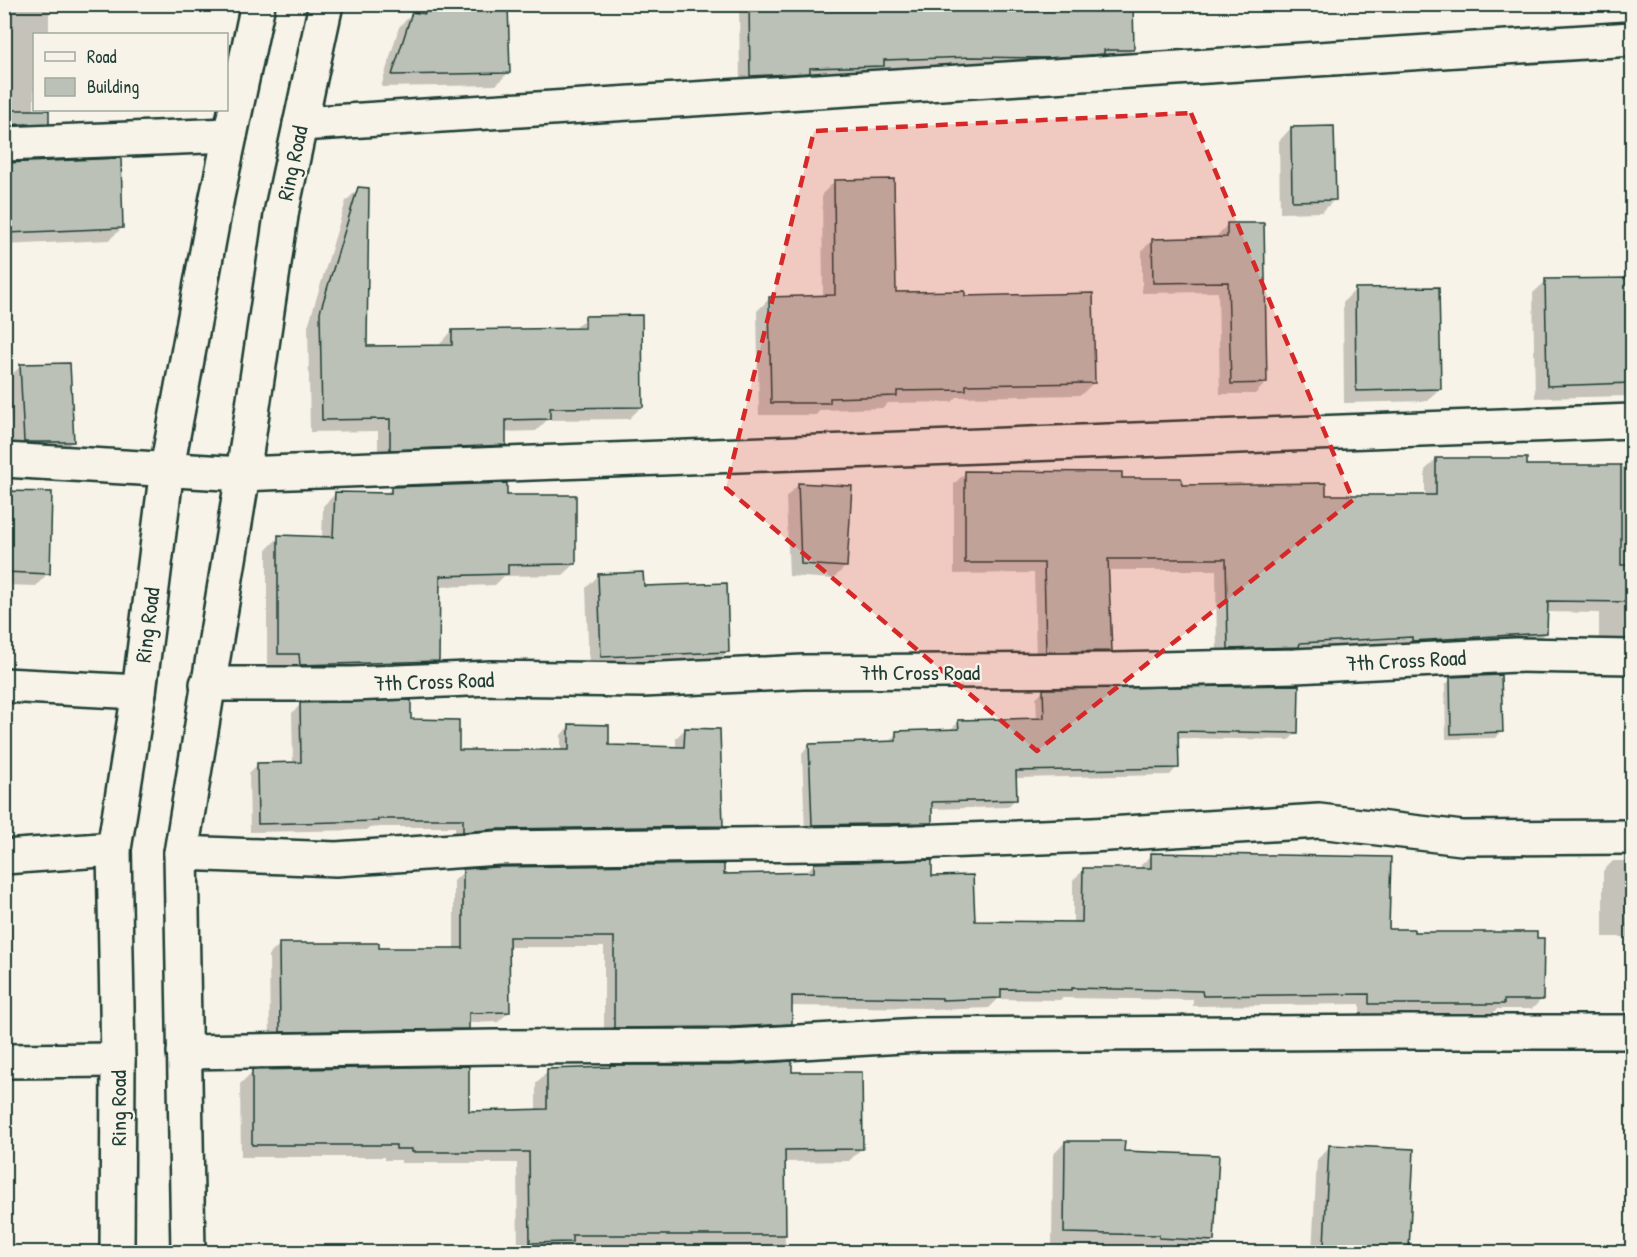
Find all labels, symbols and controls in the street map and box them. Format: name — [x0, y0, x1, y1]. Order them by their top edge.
legend — [33, 33, 228, 111]
text: Road — [87, 44, 117, 69]
text: Building — [87, 74, 139, 99]
street label: Ring Road — [269, 122, 315, 203]
street label: Ring Road — [127, 585, 167, 664]
street label: 7th Cross Road — [1345, 642, 1467, 678]
street label: 7th Cross Road — [860, 657, 981, 687]
street label: 7th Cross Road — [373, 664, 495, 698]
street label: Ring Road — [103, 1070, 133, 1146]

